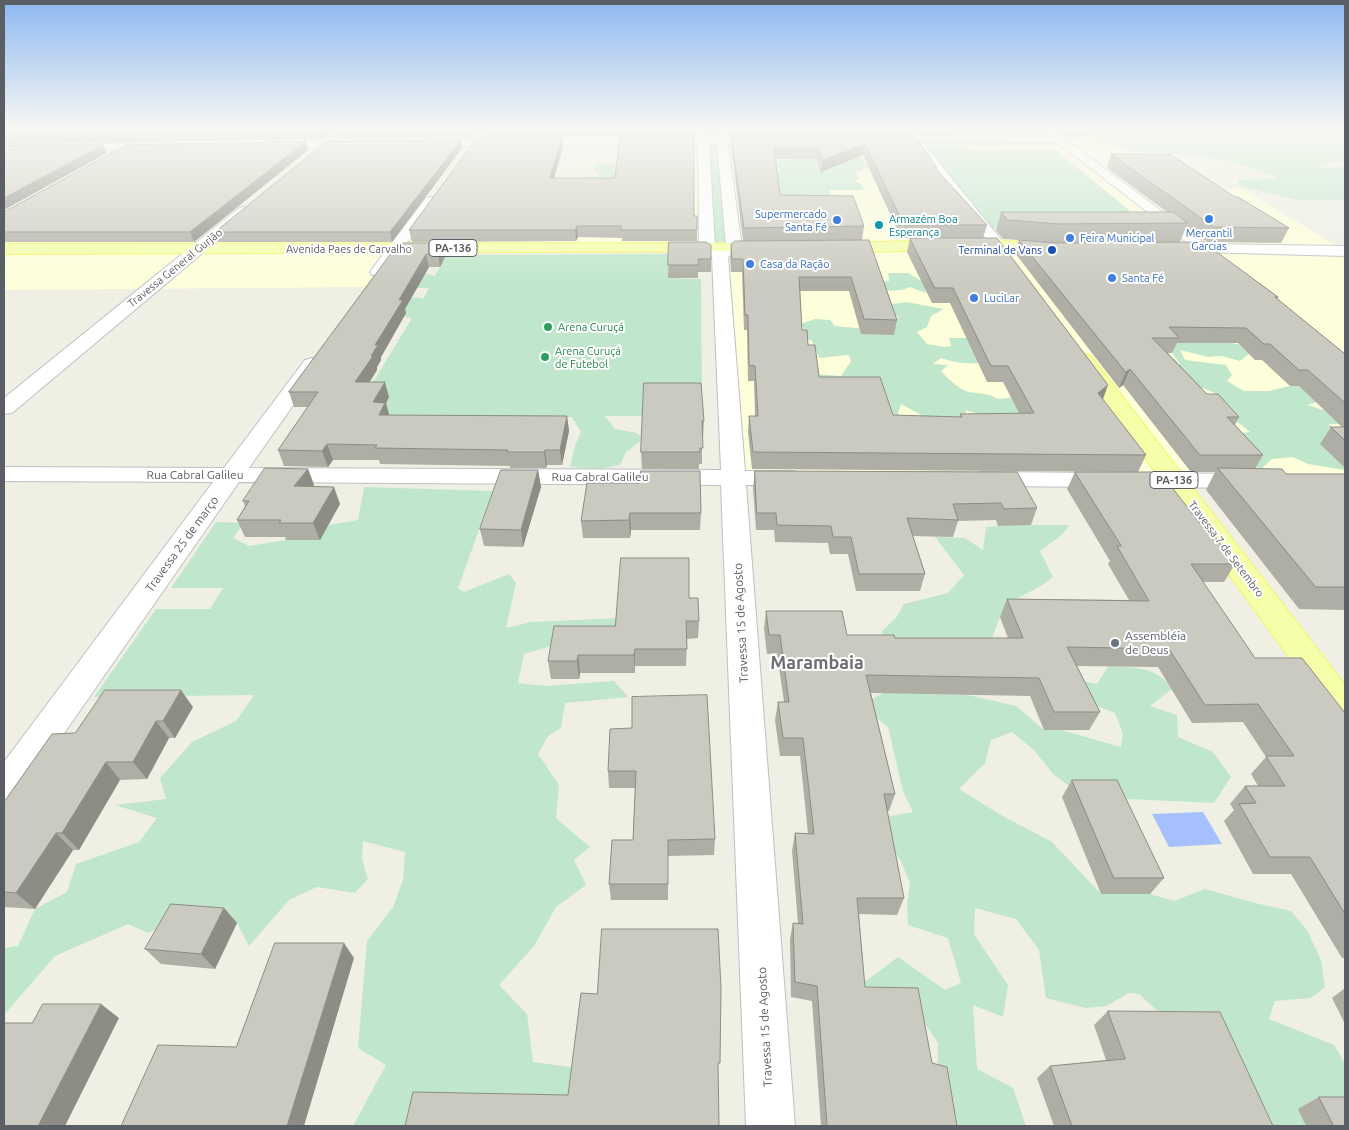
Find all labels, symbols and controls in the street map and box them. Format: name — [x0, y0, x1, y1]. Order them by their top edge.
place label: Supermercado Santa Fé — [755, 207, 827, 233]
place label: Armazém Boa Esperança — [889, 212, 958, 238]
marker: Mercantil Garcias — [1203, 213, 1215, 225]
marker: Supermercado Santa Fé — [831, 214, 843, 226]
marker: Armazém Boa Esperança — [873, 219, 885, 231]
street label: Travessa General Gurjão — [125, 226, 225, 310]
place label: Mercantil Garcias — [1186, 226, 1232, 252]
place label: Feira Municipal — [1080, 231, 1154, 245]
marker: Feira Municipal — [1064, 232, 1076, 244]
road number: PA-136 — [429, 240, 477, 256]
street label: Avenida Paes de Carvalho — [286, 242, 412, 256]
place label: Terminal de Vans — [958, 243, 1042, 257]
marker: Terminal de Vans — [1046, 244, 1058, 256]
place label: Casa da Ração — [760, 257, 830, 271]
marker: Casa da Ração — [744, 258, 756, 270]
place label: Santa Fé — [1122, 271, 1164, 285]
marker: Santa Fé — [1106, 272, 1118, 284]
place label: LuciLar — [984, 291, 1019, 305]
marker: LuciLar — [968, 292, 980, 304]
place label: Arena Curuçá — [558, 320, 624, 334]
marker: Arena Curuçá — [542, 321, 554, 333]
place label: Arena Curuçá de Futebol — [555, 344, 621, 370]
marker: Arena Curuçá de Futebol — [539, 351, 551, 363]
street label: Rua Cabral Galileu — [146, 468, 244, 482]
street label: Rua Cabral Galileu — [551, 470, 649, 484]
road number: PA-136 — [1150, 472, 1198, 488]
street label: Travessa 25 de março — [142, 493, 222, 595]
street label: Travessa 7 de Setembro — [1185, 498, 1267, 600]
street label: Travessa 15 de Agosto — [731, 563, 751, 683]
place label: Assembléia de Deus — [1125, 629, 1186, 657]
marker: Assembléia de Deus — [1109, 637, 1121, 649]
district label: Marambaia — [770, 652, 864, 674]
street label: Travessa 15 de Agosto — [755, 967, 775, 1087]

